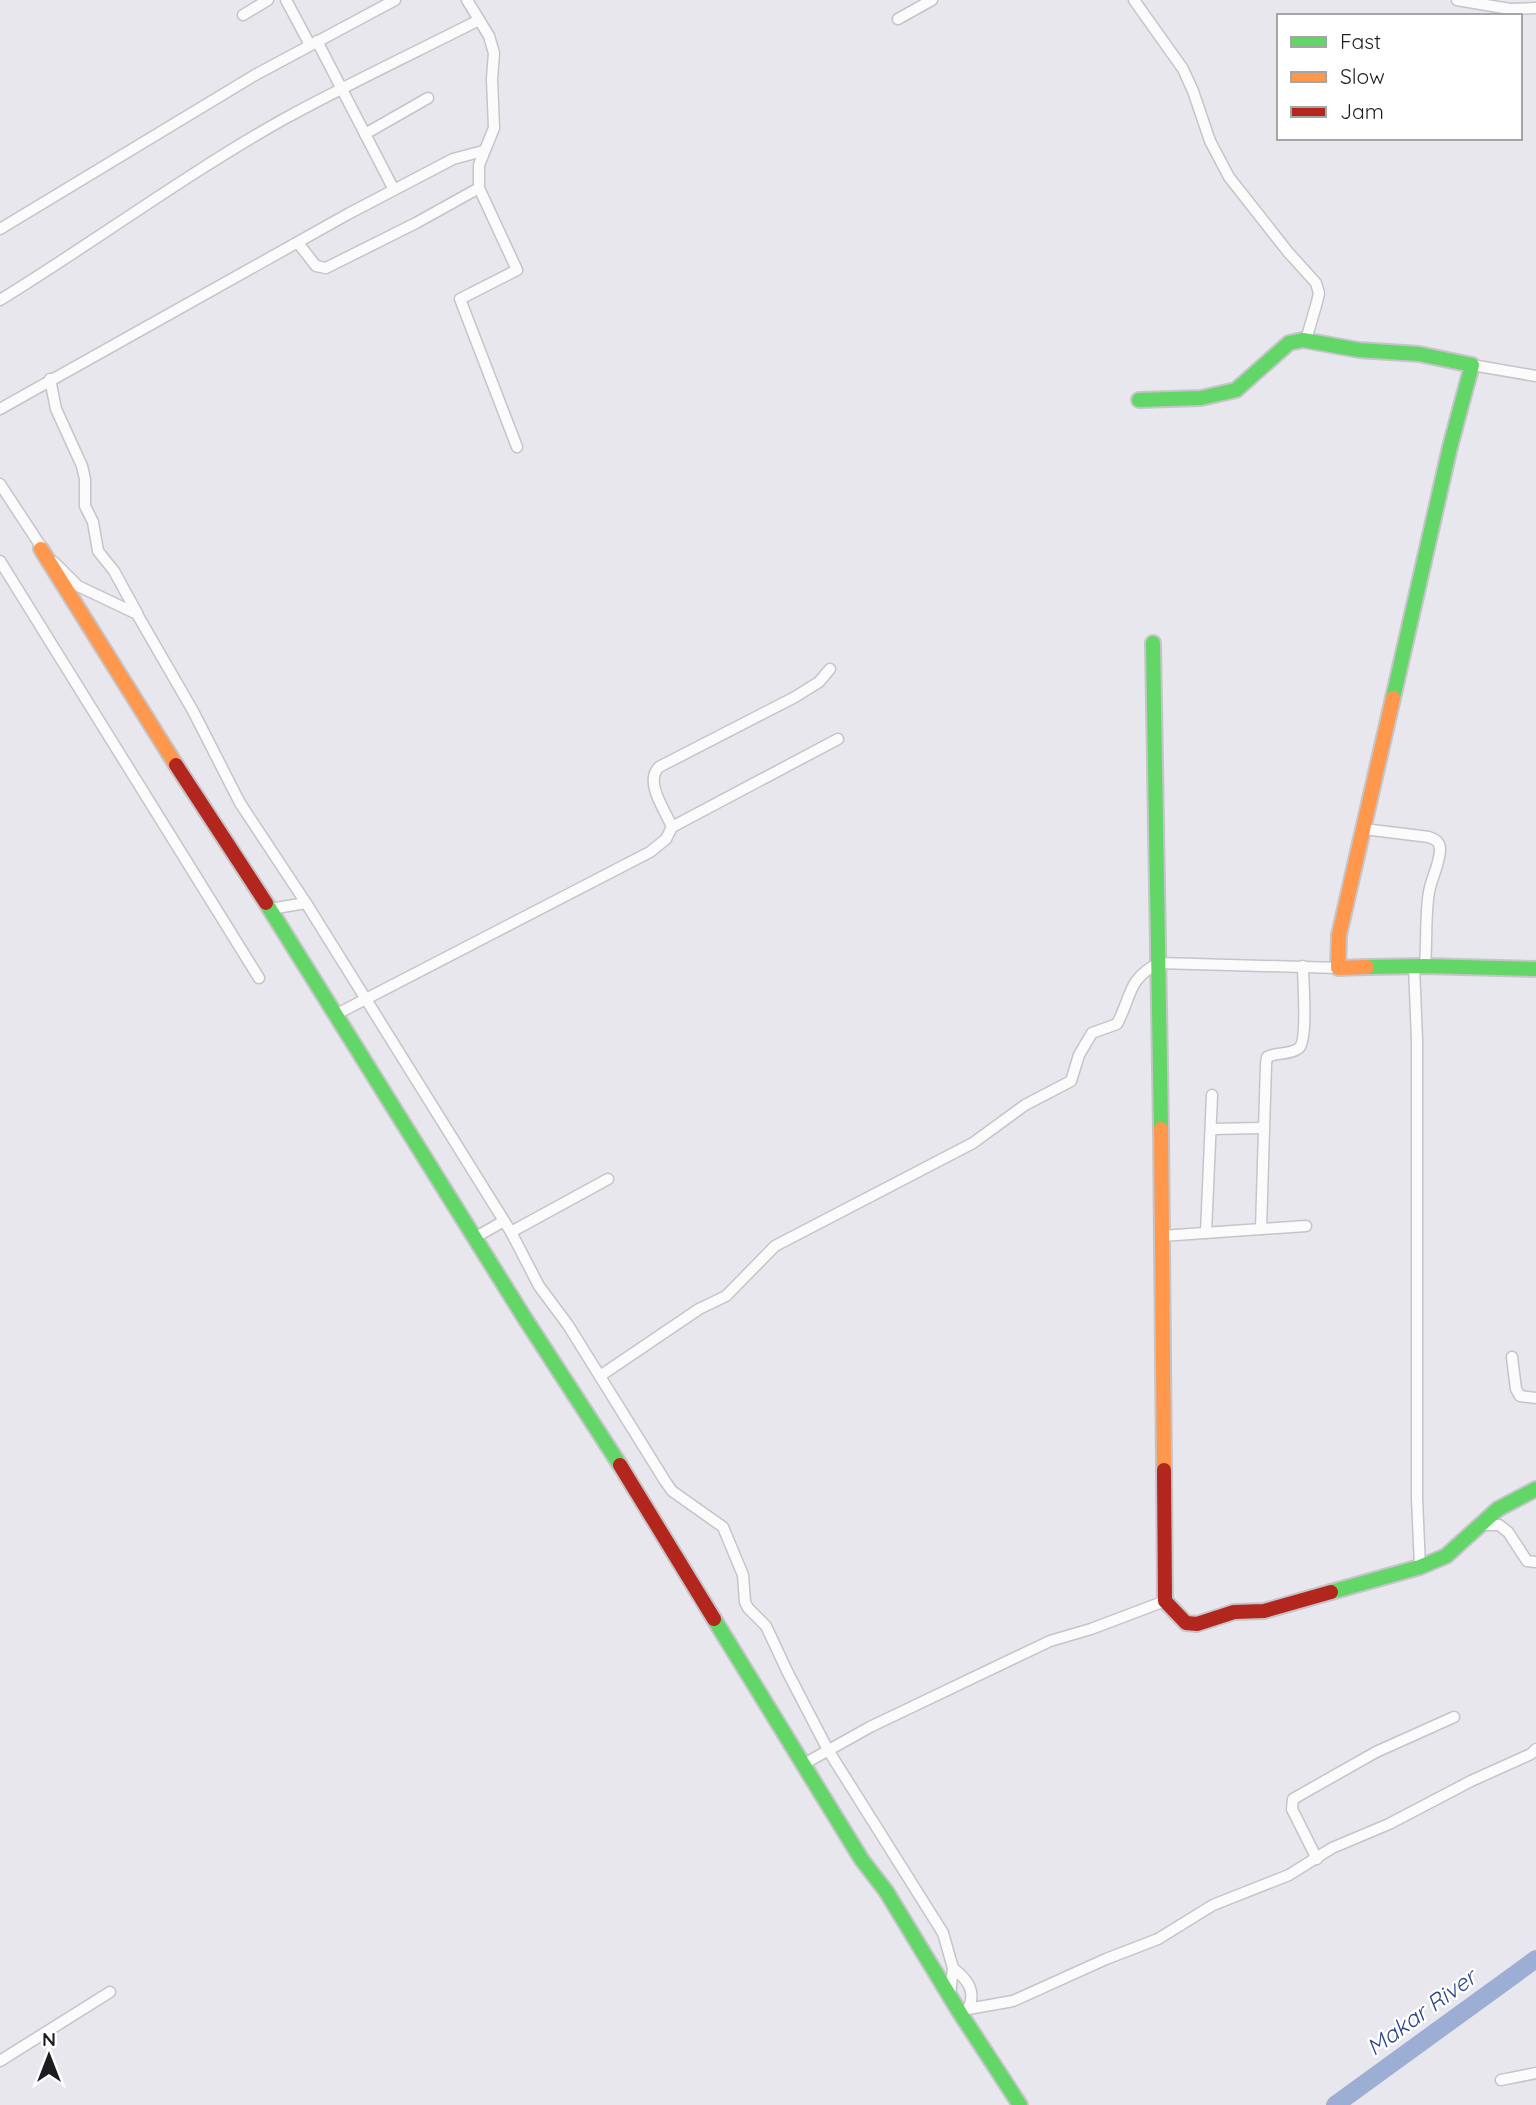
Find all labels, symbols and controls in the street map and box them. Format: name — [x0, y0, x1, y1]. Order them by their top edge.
legend — [1277, 14, 1522, 140]
text: Fast — [1340, 28, 1381, 54]
text: Slow — [1340, 63, 1385, 89]
text: Jam — [1340, 98, 1384, 124]
water label: Makar River — [1361, 1961, 1484, 2061]
north arrow — [14, 2021, 84, 2091]
text: N — [42, 2027, 56, 2051]

